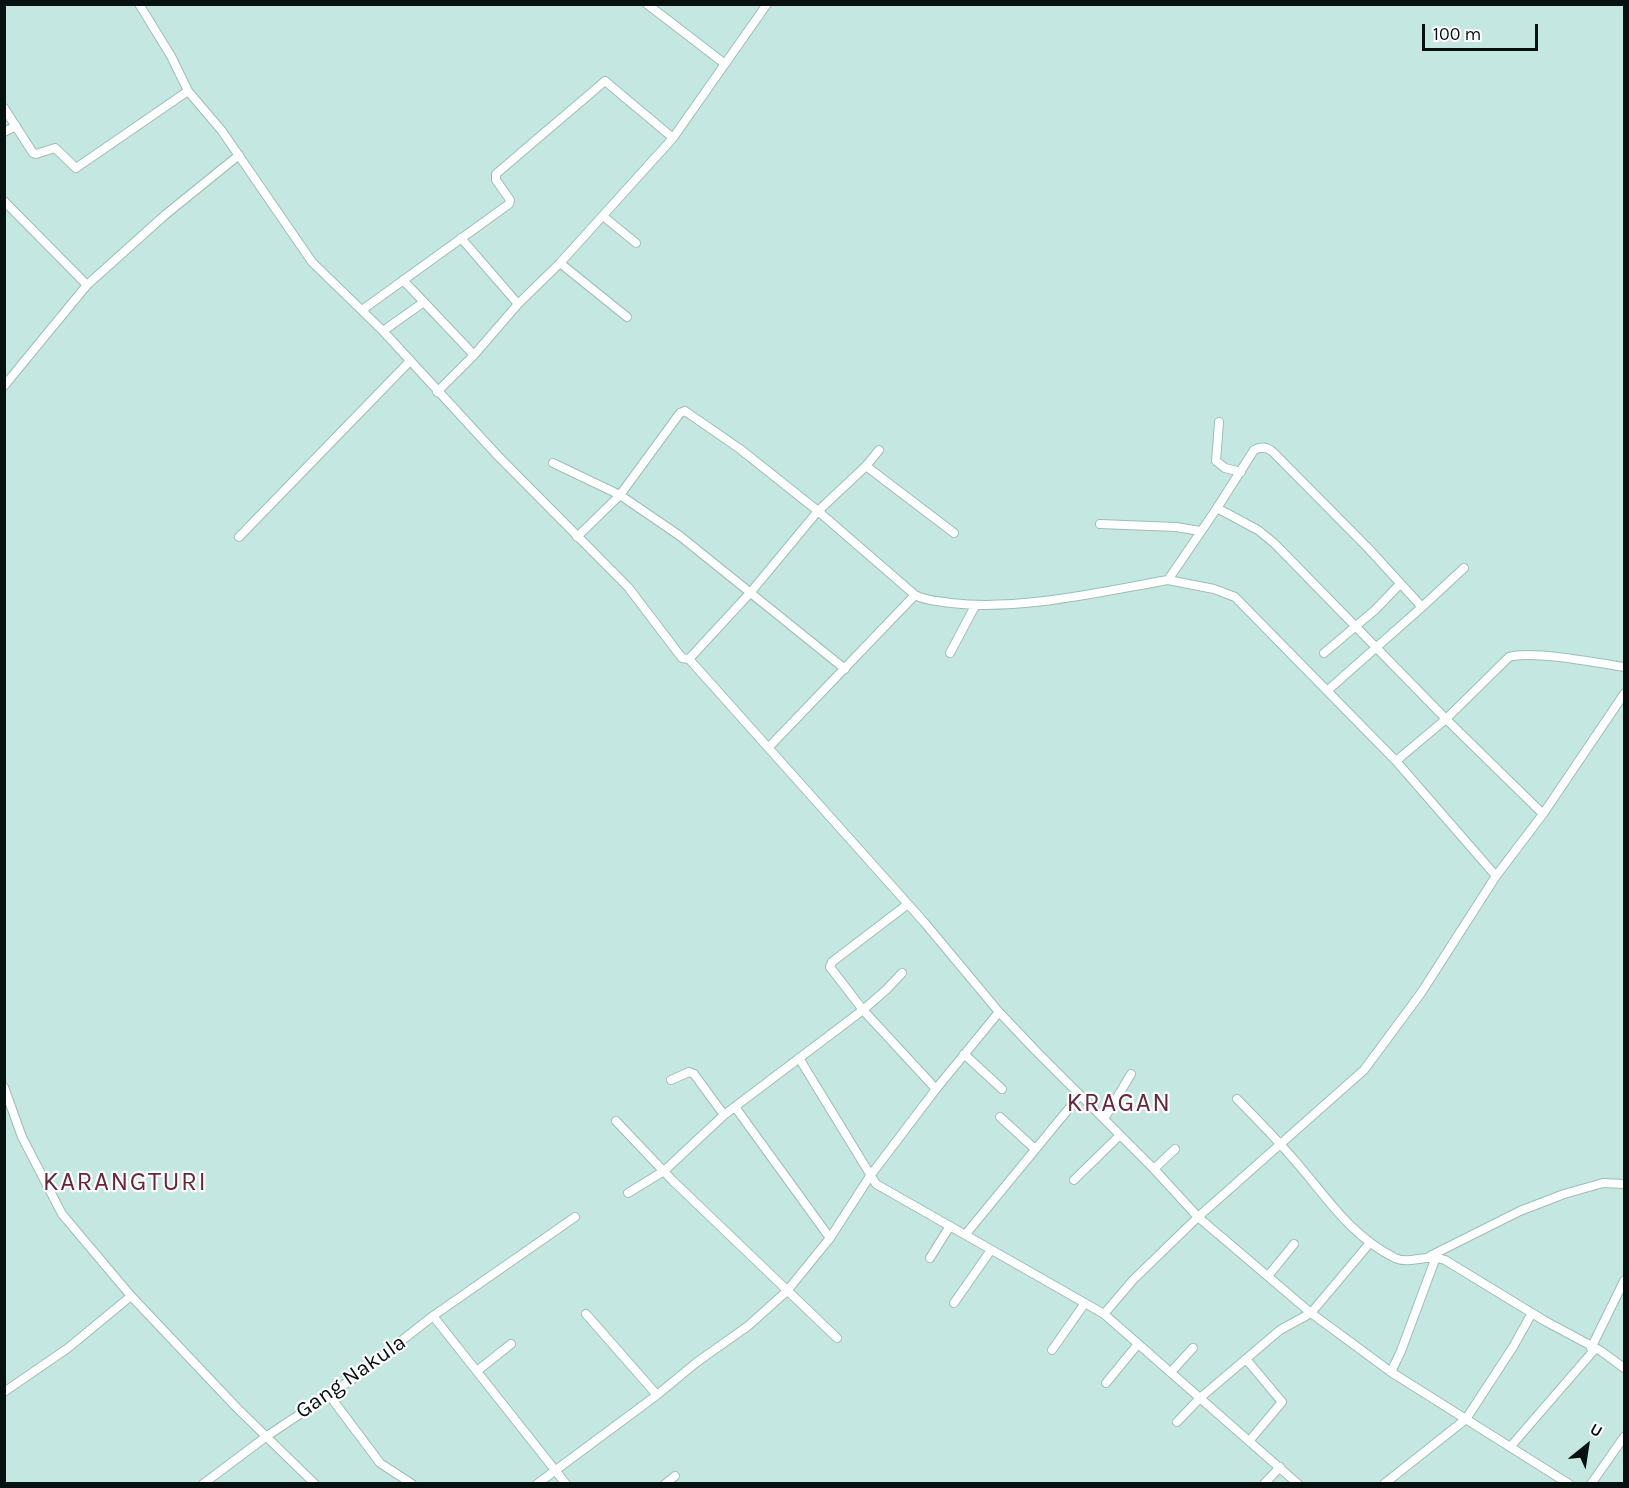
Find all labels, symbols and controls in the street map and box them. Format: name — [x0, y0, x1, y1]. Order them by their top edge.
scale bar — [1425, 12, 1540, 50]
text: 100 m — [1433, 23, 1481, 45]
district label: KRAGAN — [1066, 1088, 1172, 1120]
district label: KARANGTURI — [43, 1167, 207, 1199]
street label: Gang Nakula — [291, 1329, 411, 1425]
north arrow — [1557, 1416, 1617, 1476]
text: U — [1587, 1419, 1606, 1441]

